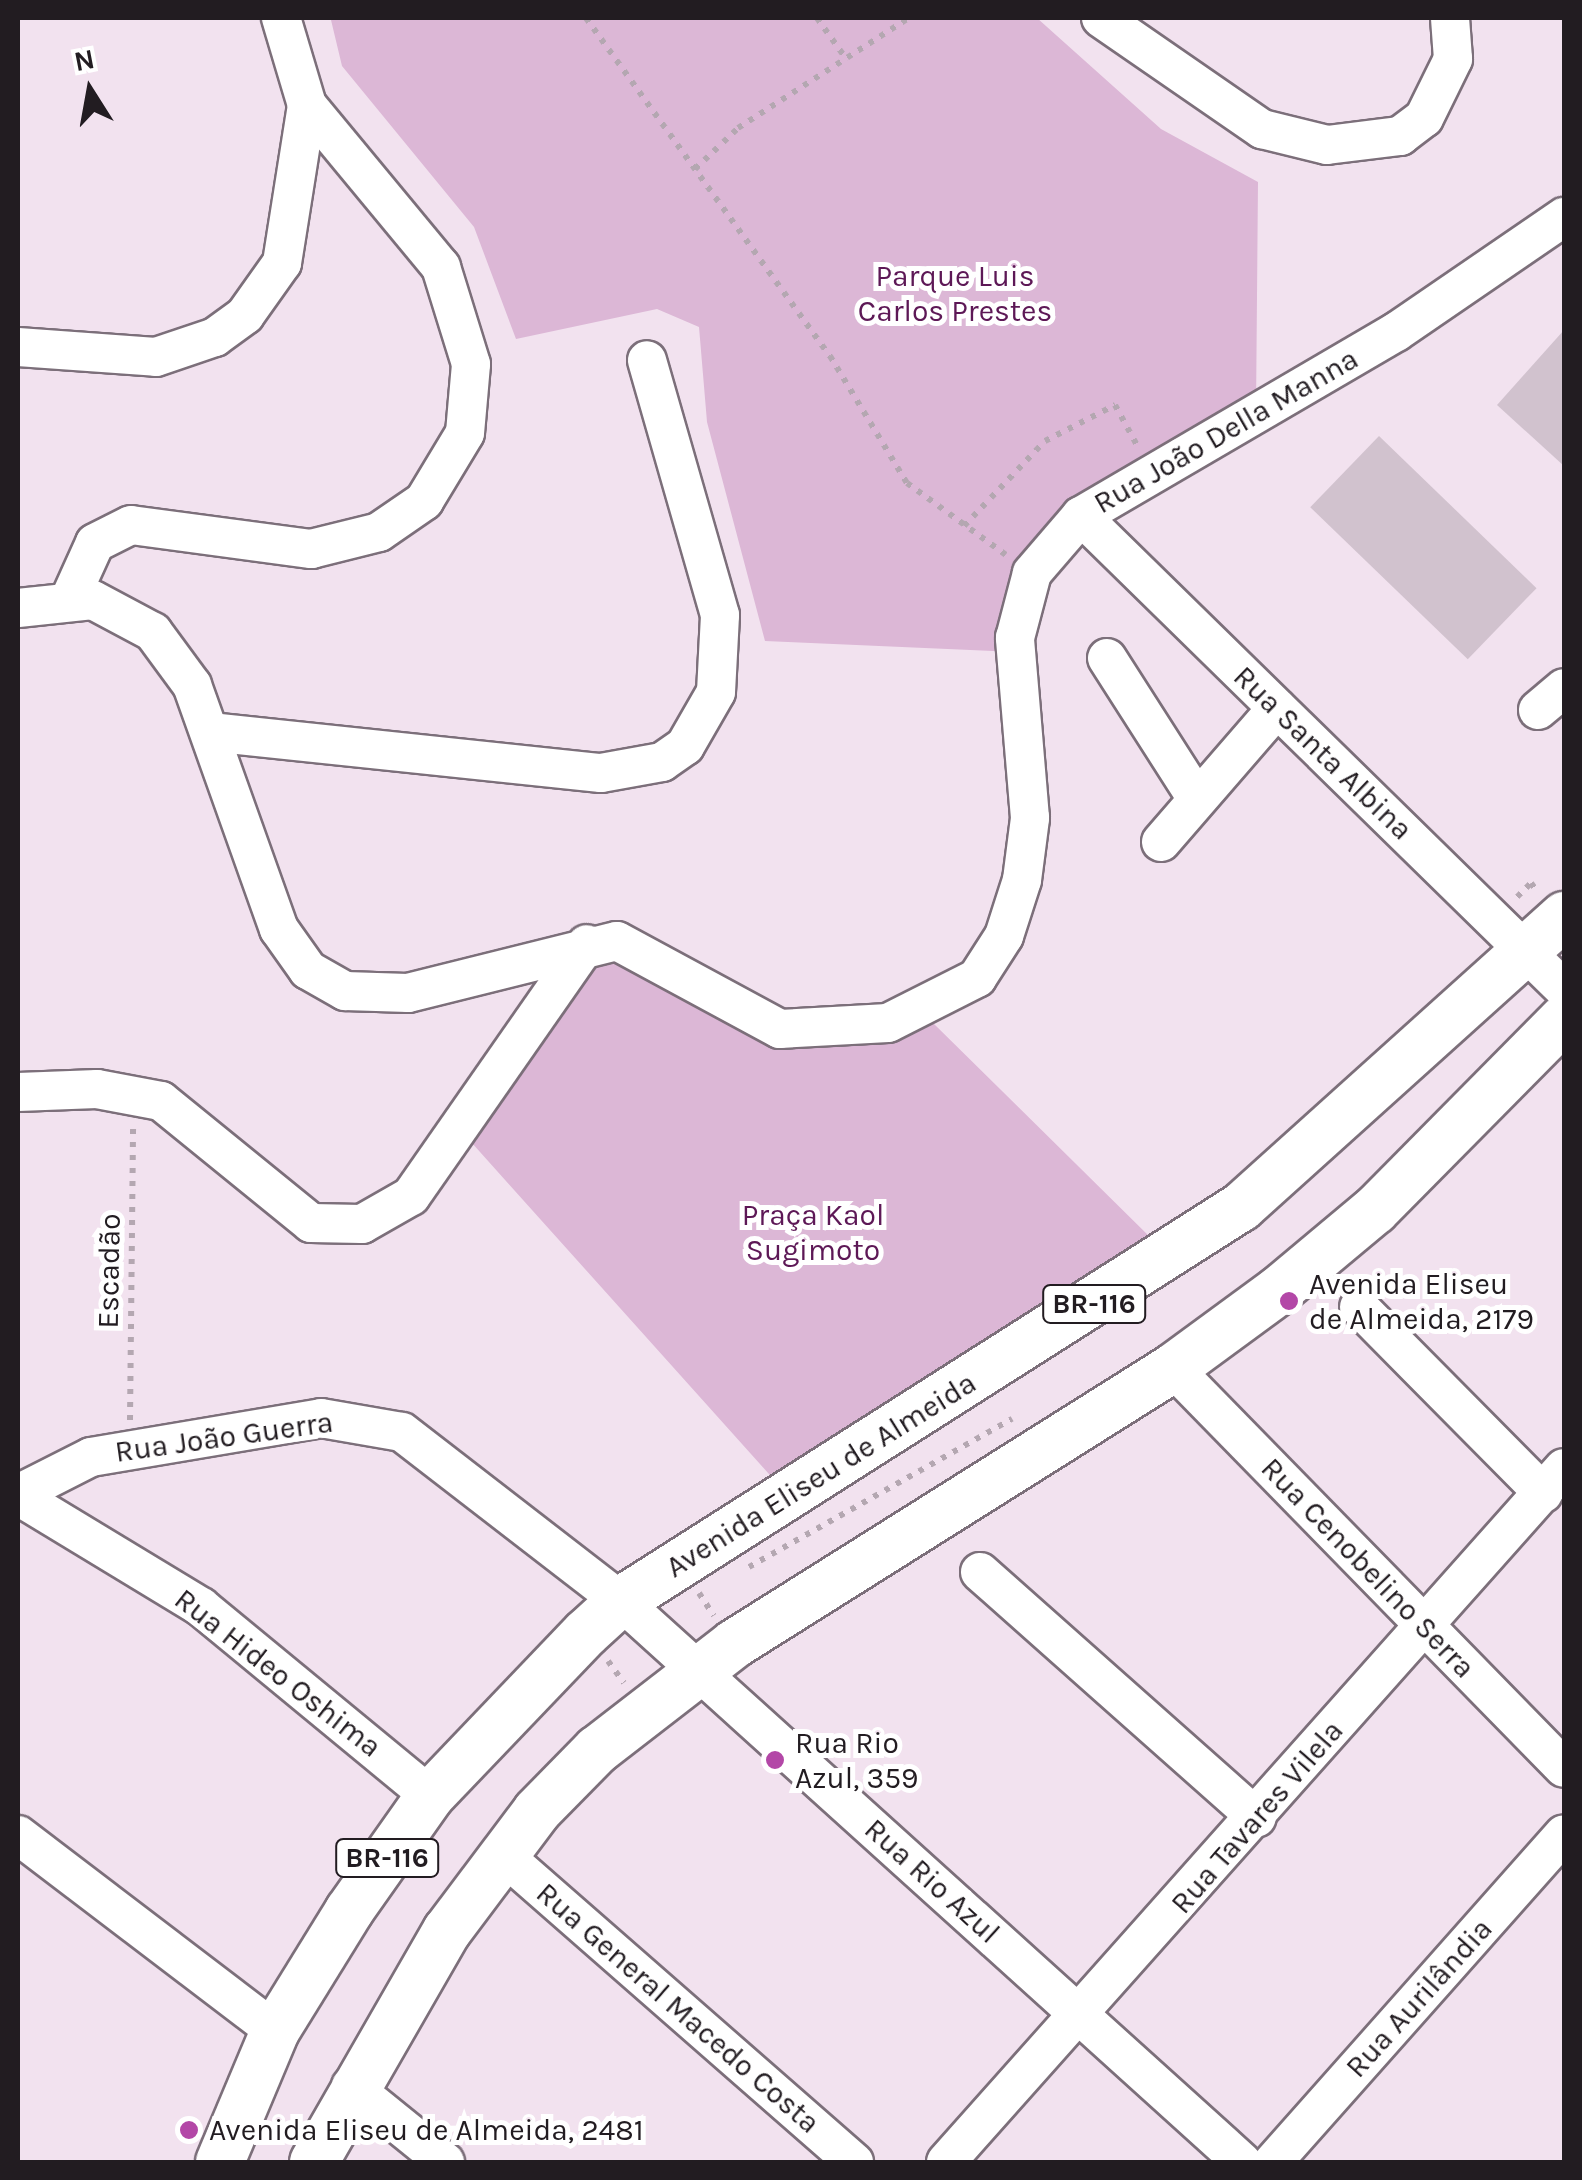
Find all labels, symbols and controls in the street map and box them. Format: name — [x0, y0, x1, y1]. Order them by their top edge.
north arrow — [40, 40, 140, 140]
text: N — [71, 42, 97, 78]
park label: Parque Luis Carlos Prestes — [858, 258, 1052, 328]
street label: Rua João Della Manna — [1088, 341, 1364, 521]
street label: Rua Santa Albina — [1226, 658, 1420, 848]
park label: Praça Kaol Sugimoto — [742, 1197, 884, 1268]
street label: Escadão — [90, 1213, 128, 1329]
place label: Avenida Eliseu de Almeida, 2179 — [1309, 1266, 1534, 1336]
road number: BR-116 — [1042, 1281, 1146, 1327]
marker: Avenida Eliseu de Almeida, 2179 — [1278, 1290, 1300, 1312]
street label: Avenida Eliseu de Almeida — [659, 1365, 983, 1585]
street label: Rua João Guerra — [113, 1404, 335, 1470]
street label: Rua Cenobelino Serra — [1254, 1450, 1482, 1686]
street label: Rua Hideo Oshima — [167, 1581, 389, 1765]
street label: Rua Tavares Vilela — [1163, 1713, 1351, 1921]
place label: Rua Rio Azul, 359 — [795, 1725, 918, 1796]
marker: Rua Rio Azul, 359 — [764, 1749, 786, 1771]
street label: Rua Rio Azul — [857, 1811, 1007, 1951]
road number: BR-116 — [334, 1835, 440, 1881]
street label: Rua General Macedo Costa — [529, 1875, 827, 2141]
street label: Rua Aurilândia — [1338, 1911, 1500, 2085]
place label: Avenida Eliseu de Almeida, 2481 — [209, 2112, 644, 2148]
marker: Avenida Eliseu de Almeida, 2481 — [178, 2119, 200, 2141]

